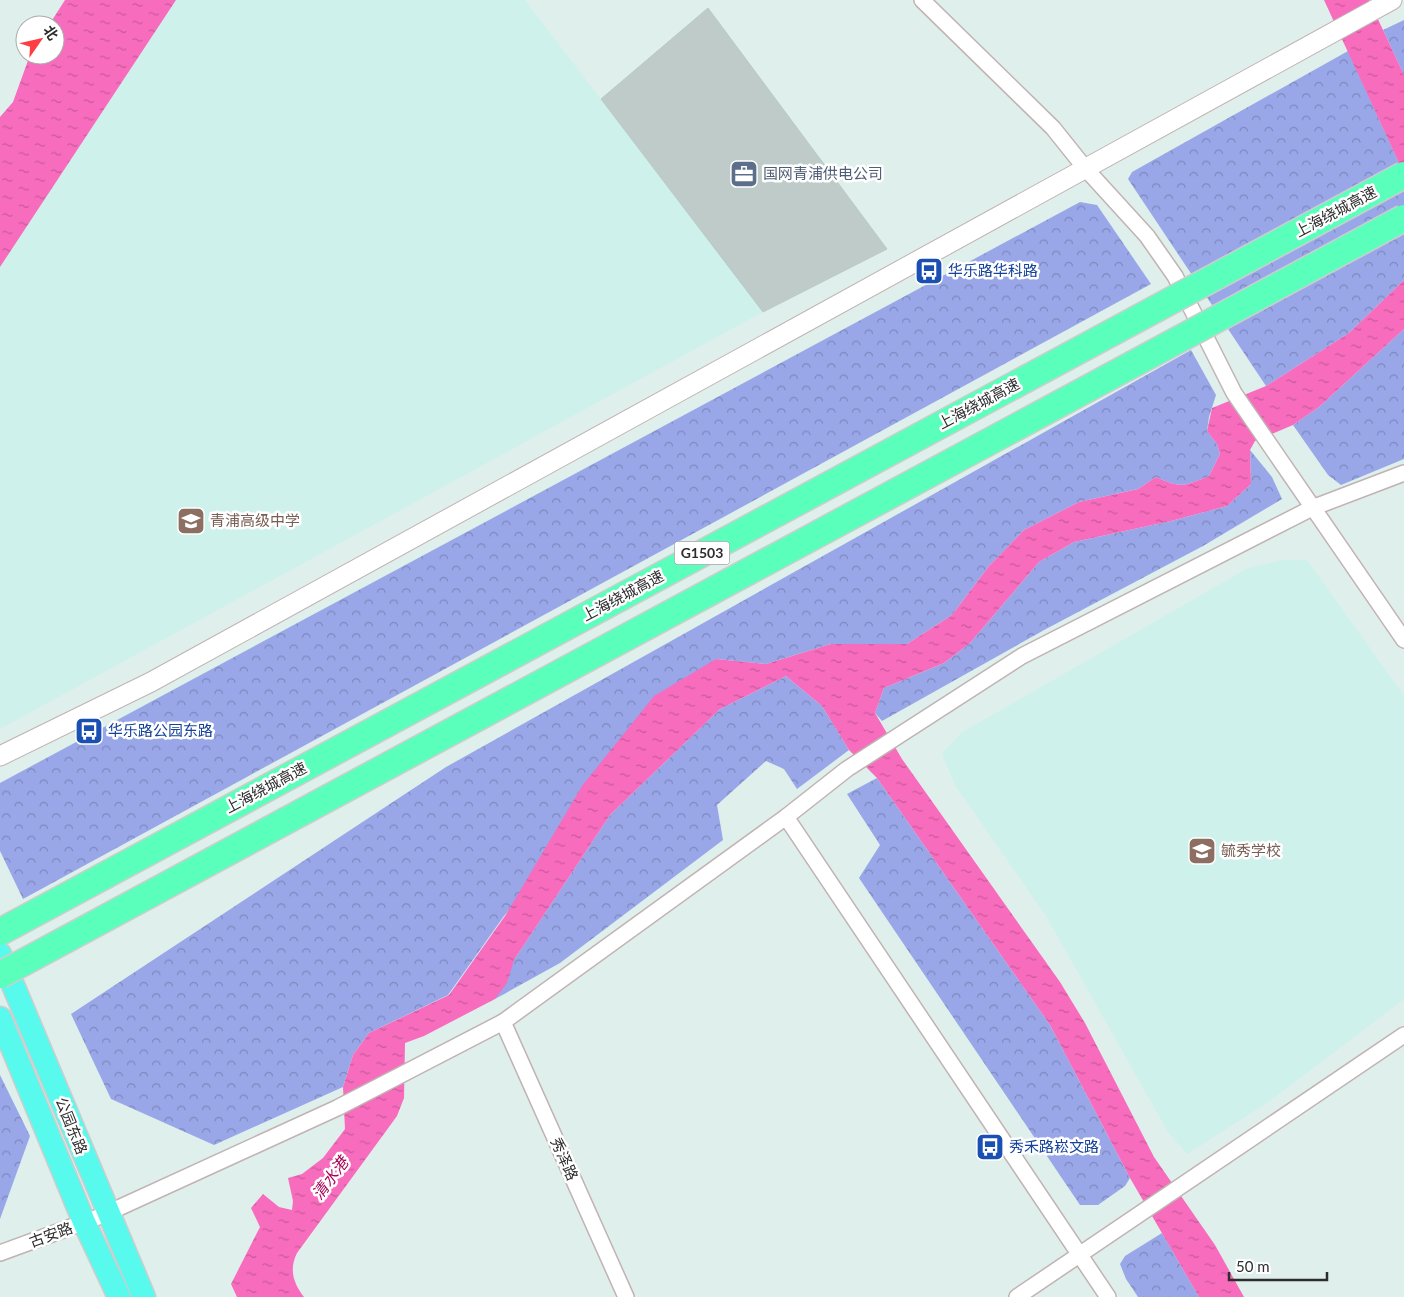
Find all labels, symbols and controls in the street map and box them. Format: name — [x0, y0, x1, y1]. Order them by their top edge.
north arrow — [15, 15, 65, 65]
text: 北 — [40, 22, 62, 43]
office icon: 国网青浦供电公司 — [729, 159, 759, 189]
place label: 国网青浦供电公司 — [763, 164, 883, 182]
street label: 上海绕城高速 — [1292, 182, 1379, 240]
bus stop icon: 华乐路华科路 — [914, 256, 944, 286]
place label: 华乐路华科路 — [948, 261, 1038, 279]
street label: 上海绕城高速 — [935, 374, 1022, 432]
school or university icon: 青浦高级中学 — [176, 506, 206, 536]
place label: 青浦高级中学 — [210, 511, 300, 529]
road number: G1503 — [674, 542, 730, 564]
street label: 上海绕城高速 — [579, 566, 666, 624]
bus stop icon: 华乐路公园东路 — [74, 716, 104, 746]
place label: 华乐路公园东路 — [108, 721, 213, 739]
street label: 上海绕城高速 — [222, 758, 309, 816]
school or university icon: 毓秀学校 — [1187, 836, 1217, 866]
place label: 毓秀学校 — [1221, 841, 1281, 859]
street label: 公园东路 — [52, 1094, 92, 1157]
bus stop icon: 秀禾路崧文路 — [975, 1132, 1005, 1162]
street label: 秀泽路 — [548, 1134, 582, 1183]
place label: 秀禾路崧文路 — [1009, 1137, 1099, 1155]
water label: 清水港 — [308, 1151, 353, 1203]
street label: 古安路 — [26, 1218, 75, 1250]
scale bar — [1229, 1250, 1326, 1282]
text: 50 m — [1236, 1257, 1270, 1275]

